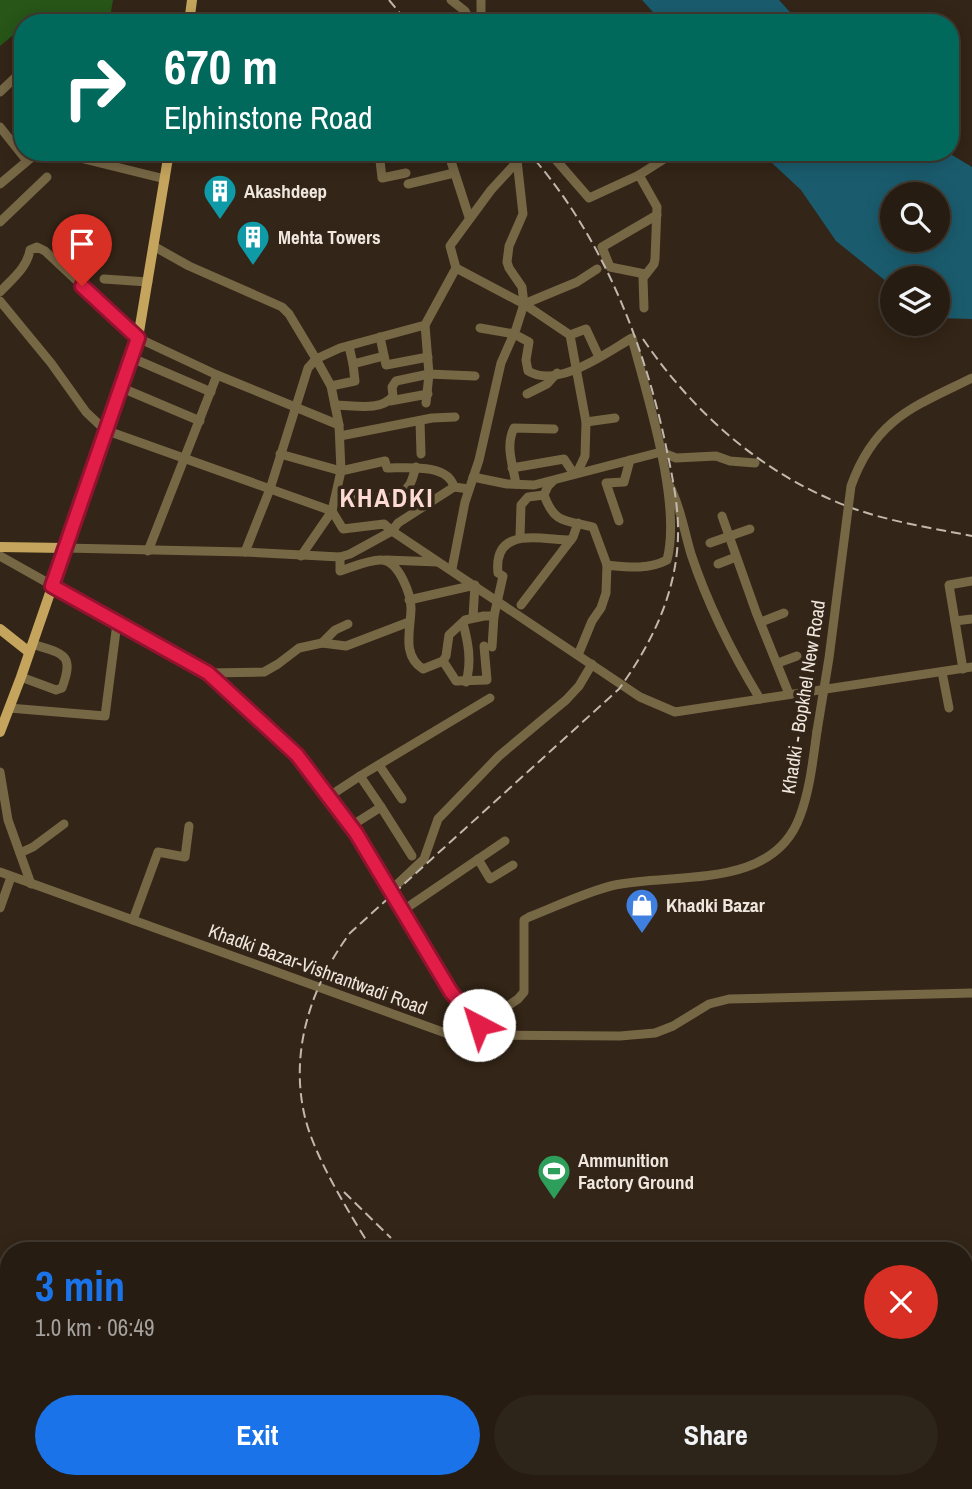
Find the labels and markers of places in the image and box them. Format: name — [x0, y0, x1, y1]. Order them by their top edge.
building icon: Akashdeep — [201, 172, 239, 221]
place label: Akashdeep — [244, 178, 327, 204]
pin — [52, 214, 112, 286]
building icon: Mehta Towers — [234, 218, 272, 267]
place label: Mehta Towers — [278, 224, 381, 250]
shop icon: Khadki Bazar — [623, 886, 661, 935]
place label: Khadki Bazar — [666, 892, 765, 918]
place label: Ammunition Factory Ground — [578, 1147, 694, 1195]
sports icon: Ammunition Factory Ground — [535, 1152, 573, 1201]

